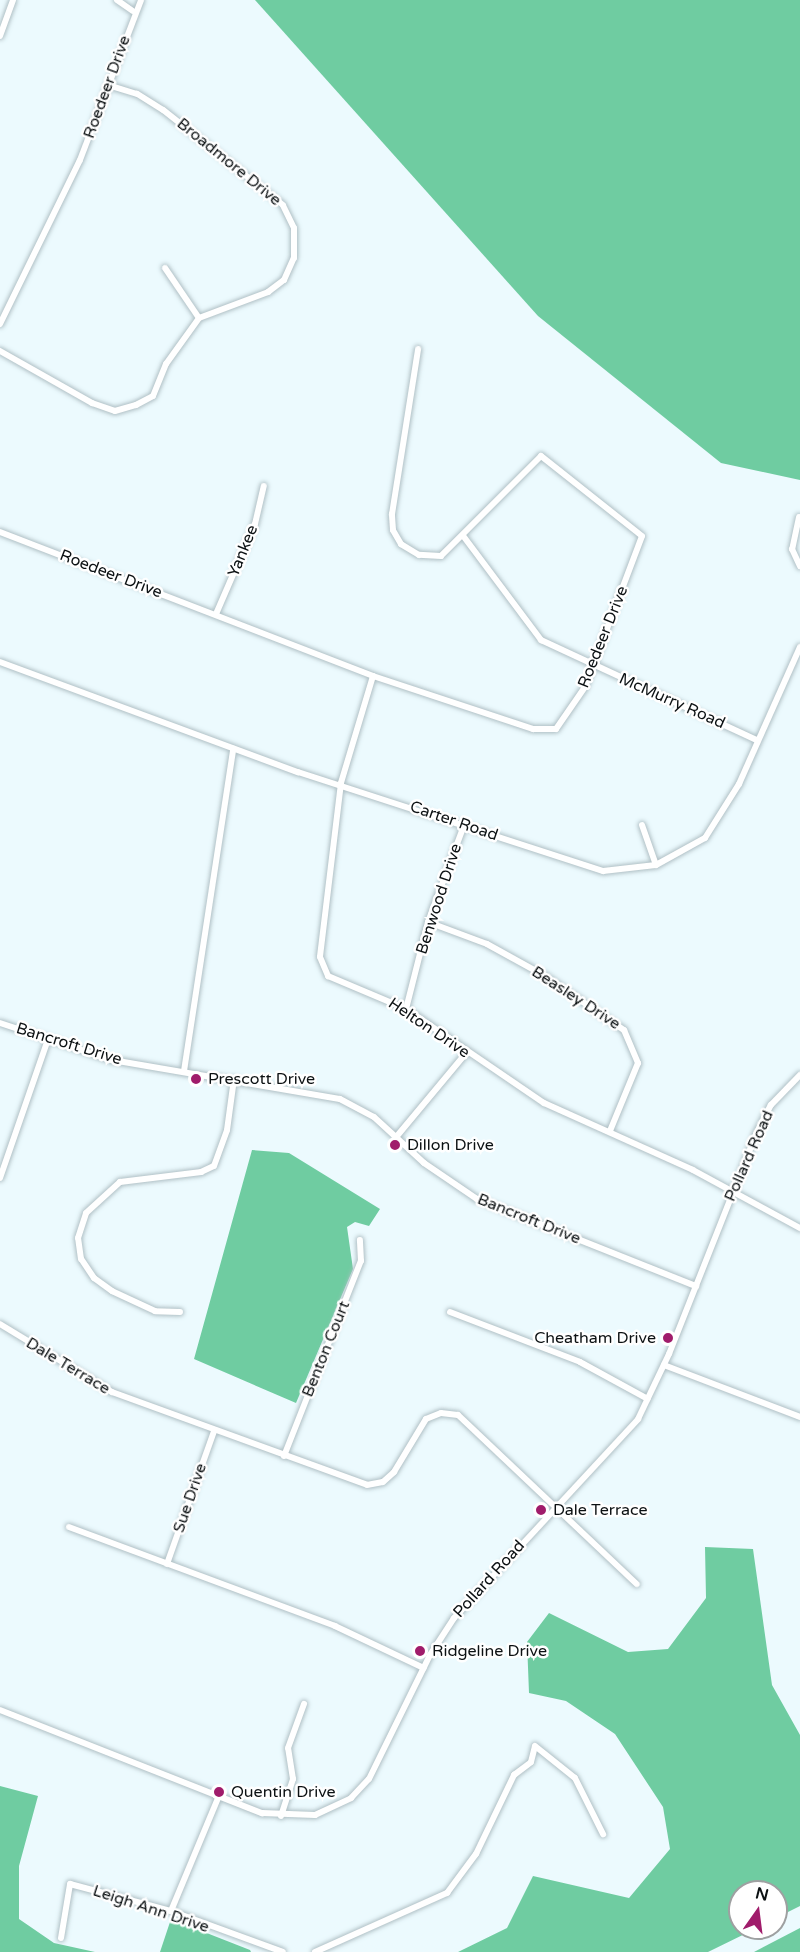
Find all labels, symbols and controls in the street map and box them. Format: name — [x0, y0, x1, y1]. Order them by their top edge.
street label: Roedeer Drive — [79, 33, 135, 141]
street label: Broadmore Drive — [173, 114, 285, 210]
street label: Yankee — [224, 522, 262, 580]
street label: Roedeer Drive — [57, 546, 165, 602]
street label: Roedeer Drive — [574, 583, 632, 691]
street label: McMurry Road — [616, 669, 728, 733]
street label: Carter Road — [407, 797, 501, 845]
street label: Benwood Drive — [412, 841, 466, 957]
street label: Beasley Drive — [528, 962, 624, 1034]
street label: Helton Drive — [385, 994, 473, 1062]
street label: Bancroft Drive — [14, 1019, 124, 1069]
place label: Prescott Drive — [208, 1069, 315, 1089]
marker: Prescott Drive — [189, 1072, 203, 1086]
street label: Pollard Road — [720, 1108, 778, 1204]
place label: Dillon Drive — [407, 1135, 494, 1155]
marker: Dillon Drive — [388, 1138, 402, 1152]
street label: Bancroft Drive — [475, 1190, 583, 1248]
street label: Benton Court — [298, 1298, 354, 1400]
place label: Cheatham Drive — [534, 1328, 656, 1348]
marker: Cheatham Drive — [661, 1331, 675, 1345]
street label: Dale Terrace — [23, 1333, 113, 1399]
street label: Sue Drive — [169, 1461, 211, 1535]
place label: Dale Terrace — [553, 1500, 648, 1520]
marker: Dale Terrace — [534, 1503, 548, 1517]
street label: Pollard Road — [449, 1536, 529, 1622]
place label: Ridgeline Drive — [432, 1641, 547, 1661]
marker: Ridgeline Drive — [413, 1644, 427, 1658]
place label: Quentin Drive — [231, 1782, 336, 1802]
marker: Quentin Drive — [212, 1785, 226, 1799]
north arrow — [728, 1880, 788, 1940]
street label: Leigh Ann Drive — [90, 1881, 212, 1937]
text: N — [753, 1883, 771, 1906]

